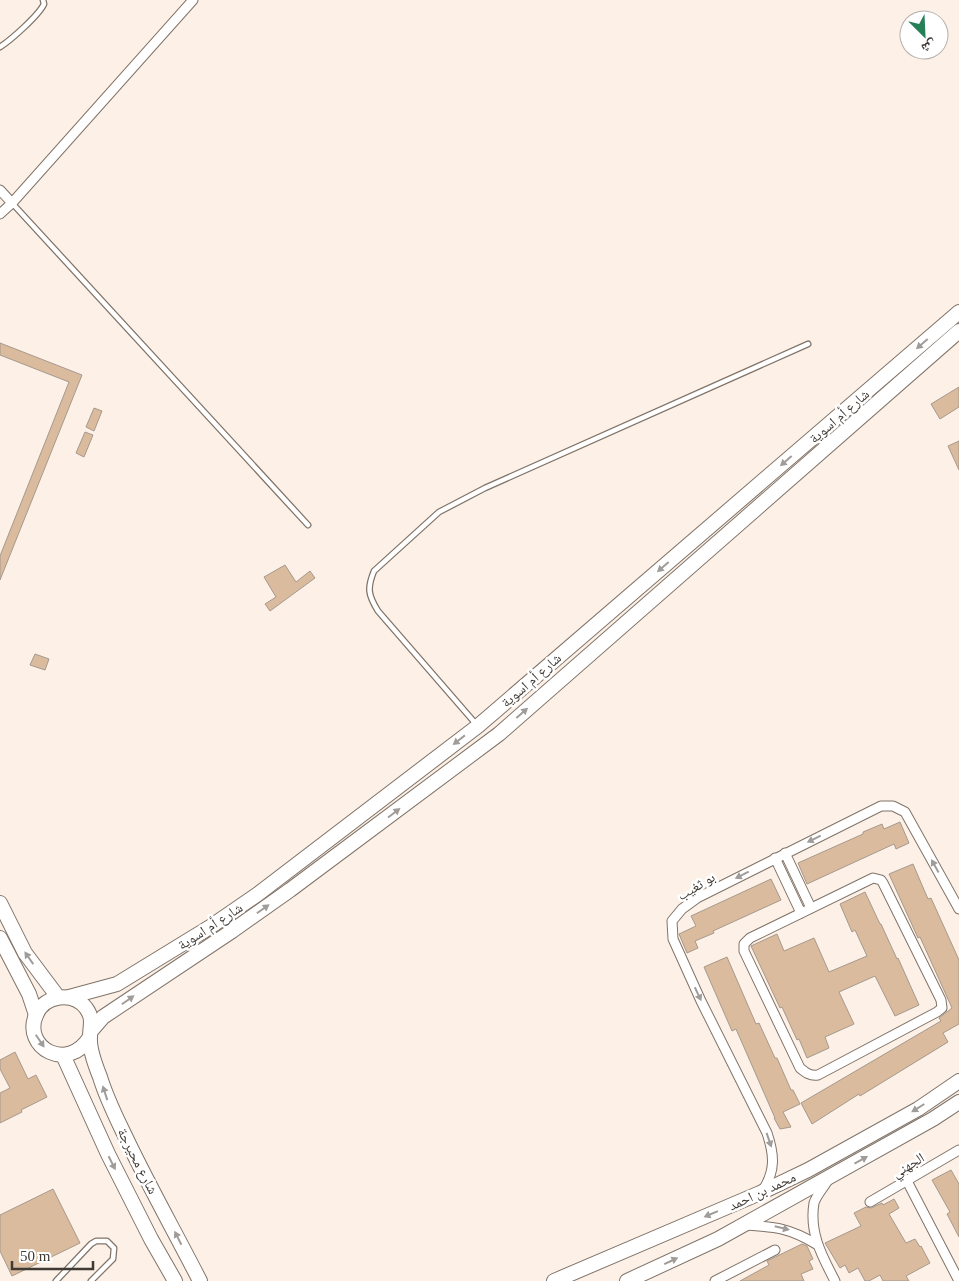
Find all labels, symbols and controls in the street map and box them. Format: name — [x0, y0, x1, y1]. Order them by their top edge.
north arrow — [899, 10, 949, 60]
text: ش — [919, 36, 939, 56]
one-way arrow — [916, 338, 929, 349]
street label: شارع أم اسوية — [806, 386, 873, 448]
one-way arrow — [780, 456, 793, 467]
one-way arrow — [657, 561, 669, 573]
street label: شارع أم اسوية — [498, 650, 565, 712]
one-way arrow — [516, 708, 529, 719]
one-way arrow — [453, 735, 466, 746]
one-way arrow — [387, 807, 400, 818]
one-way arrow — [806, 835, 821, 843]
one-way arrow — [931, 859, 939, 873]
street label: بو ثغيب — [675, 869, 718, 904]
one-way arrow — [735, 871, 749, 879]
street label: شارع أم اسوية — [175, 899, 246, 955]
one-way arrow — [256, 904, 270, 914]
one-way arrow — [24, 952, 34, 965]
one-way arrow — [694, 986, 702, 1001]
one-way arrow — [121, 995, 135, 1005]
one-way arrow — [35, 1034, 44, 1048]
one-way arrow — [100, 1085, 108, 1100]
one-way arrow — [912, 1104, 925, 1113]
street label: شارع محيرجة — [113, 1126, 161, 1198]
one-way arrow — [766, 1132, 773, 1147]
street label: الجهني — [890, 1150, 929, 1184]
one-way arrow — [108, 1156, 116, 1170]
one-way arrow — [854, 1156, 869, 1164]
street label: محمد بن احمد — [726, 1169, 798, 1214]
one-way arrow — [704, 1210, 719, 1218]
one-way arrow — [774, 1225, 789, 1233]
one-way arrow — [174, 1230, 182, 1245]
scale bar — [12, 1238, 94, 1270]
text: 50 m — [20, 1248, 51, 1264]
one-way arrow — [664, 1256, 678, 1264]

